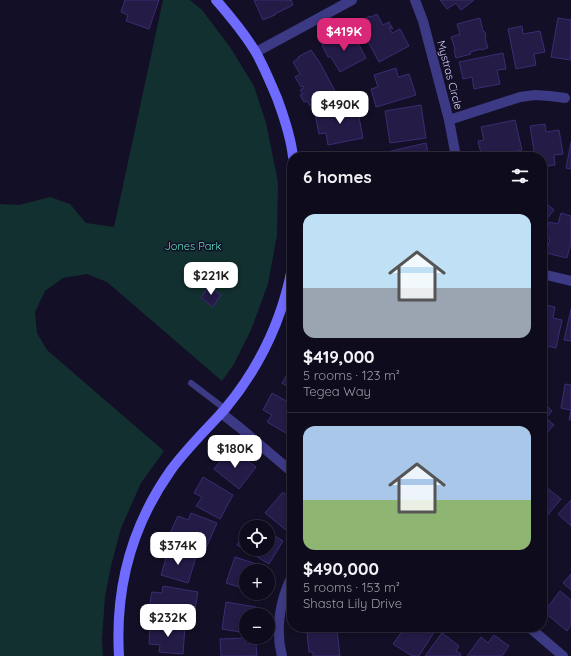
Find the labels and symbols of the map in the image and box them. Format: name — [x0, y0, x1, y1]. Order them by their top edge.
pin: $419K — [316, 18, 372, 52]
street label: Mystras Circle — [434, 39, 466, 111]
pin: $490K — [312, 91, 368, 125]
park label: Jones Park — [165, 239, 222, 253]
pin: $221K — [183, 262, 239, 296]
pin: $180K — [207, 435, 263, 469]
pin: $374K — [150, 532, 206, 566]
pin: $232K — [140, 604, 196, 638]

